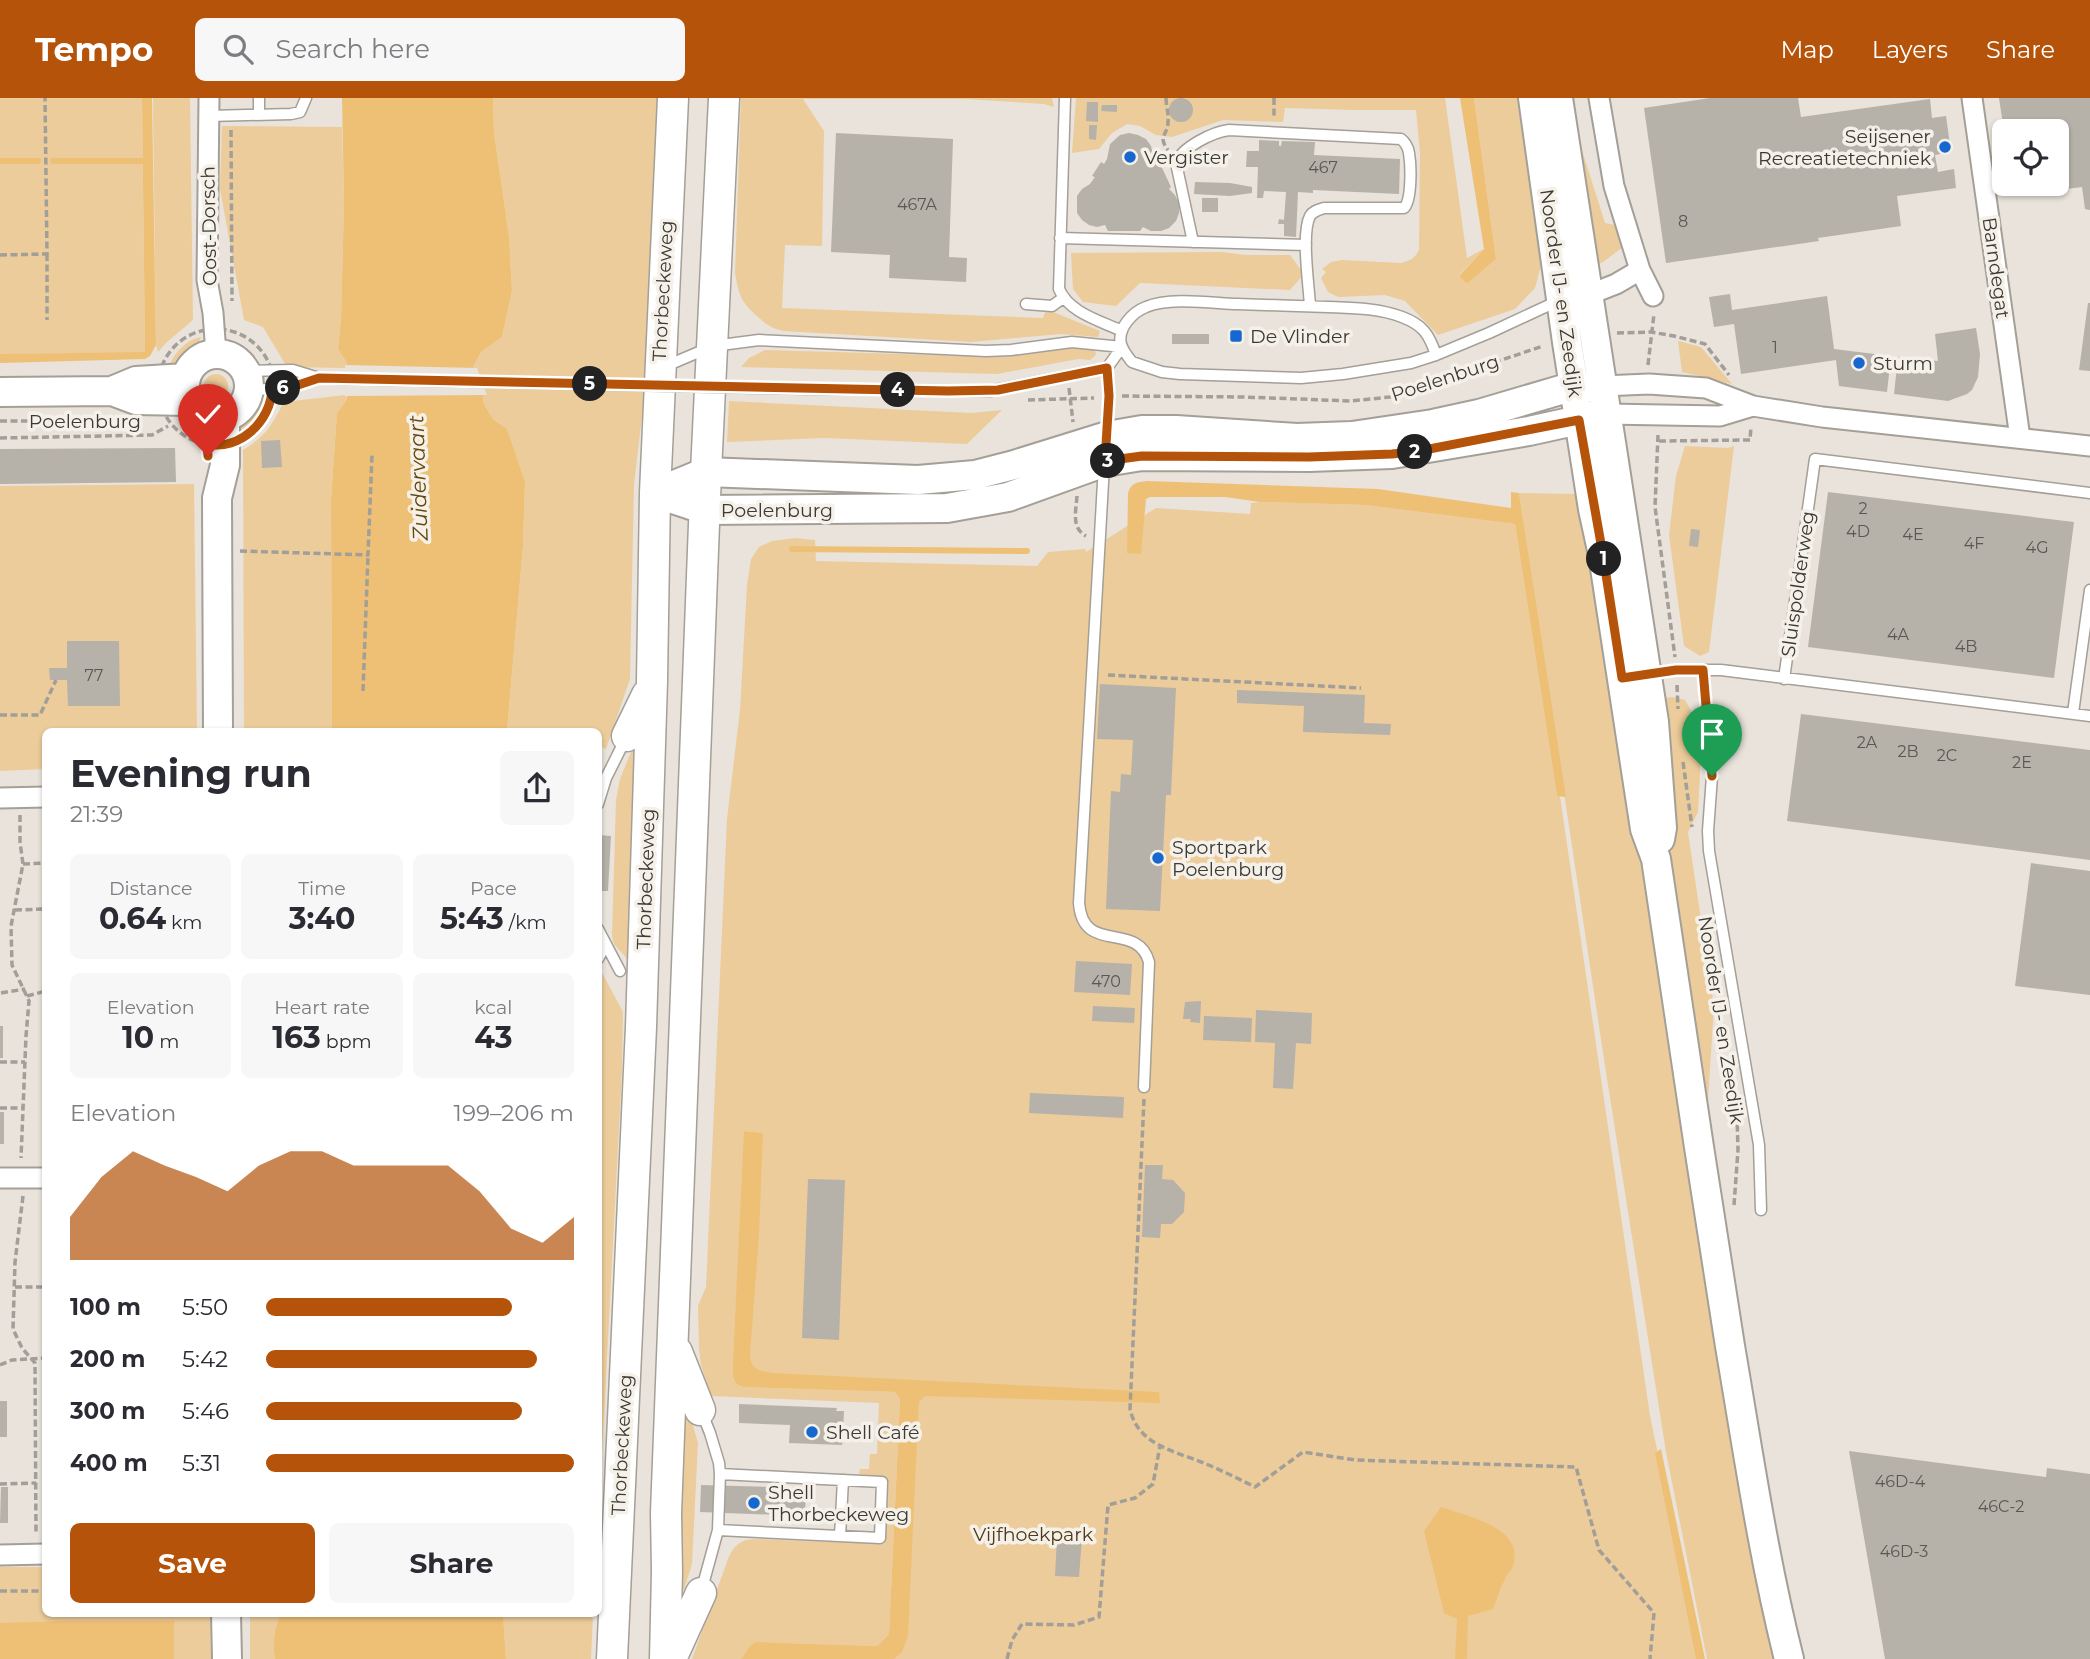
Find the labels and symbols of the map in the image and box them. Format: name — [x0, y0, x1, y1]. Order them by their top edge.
place label: Seijsener Recreatietechniek — [1758, 125, 1932, 170]
marker: Seijsener Recreatietechniek — [1937, 139, 1953, 155]
place label: Vergister — [1144, 146, 1229, 169]
marker: Vergister — [1122, 149, 1138, 165]
house number: 467 — [1308, 158, 1338, 177]
street label: Oost-Dorsch — [196, 166, 222, 286]
street label: Noorder IJ- en Zeedijk — [1535, 187, 1587, 399]
house number: 467A — [897, 195, 938, 214]
house number: 8 — [1678, 212, 1688, 231]
street label: Barndegat — [1978, 216, 2015, 320]
street label: Thorbeckeweg — [648, 220, 678, 362]
place label: De Vlinder — [1250, 325, 1350, 348]
marker: De Vlinder — [1228, 328, 1244, 344]
house number: 1 — [1772, 338, 1778, 357]
street label: Poelenburg — [1388, 350, 1502, 406]
place label: Sturm — [1873, 352, 1933, 375]
marker: Sturm — [1851, 355, 1867, 371]
pin: 5 — [572, 366, 608, 402]
pin: 6 — [266, 370, 300, 406]
pin: 4 — [880, 372, 916, 408]
pin — [178, 384, 238, 456]
street label: Poelenburg — [29, 410, 141, 433]
water label: Zuidervaart — [403, 414, 433, 542]
pin: 2 — [1398, 434, 1432, 470]
pin: 3 — [1090, 444, 1126, 478]
street label: Poelenburg — [721, 499, 833, 522]
house number: 2 — [1858, 499, 1868, 518]
street label: Sluispolderweg — [1776, 510, 1820, 658]
house number: 4D — [1846, 522, 1870, 541]
house number: 4E — [1902, 525, 1924, 544]
house number: 4F — [1964, 534, 1984, 553]
house number: 4G — [2025, 538, 2049, 557]
pin: 1 — [1586, 542, 1622, 576]
house number: 4A — [1887, 625, 1910, 644]
house number: 4B — [1955, 637, 1977, 656]
house number: 77 — [85, 666, 103, 685]
pin — [1682, 704, 1742, 776]
house number: 2A — [1857, 733, 1878, 752]
house number: 2B — [1897, 742, 1919, 761]
house number: 2C — [1937, 746, 1957, 765]
house number: 2E — [2012, 753, 2032, 772]
street label: Thorbeckeweg — [632, 808, 660, 950]
place label: Sportpark Poelenburg — [1172, 836, 1284, 881]
marker: Sportpark Poelenburg — [1150, 850, 1166, 866]
street label: Noorder IJ- en Zeedijk — [1693, 914, 1749, 1126]
house number: 470 — [1091, 972, 1121, 991]
street label: Thorbeckeweg — [607, 1374, 637, 1516]
place label: Shell Café — [826, 1421, 920, 1444]
marker: Shell Café — [804, 1424, 820, 1440]
house number: 46D-4 — [1875, 1472, 1926, 1491]
place label: Shell Thorbeckeweg — [768, 1481, 909, 1526]
marker: Shell Thorbeckeweg — [746, 1495, 762, 1511]
house number: 46C-2 — [1978, 1497, 2024, 1516]
park label: Vijfhoekpark — [973, 1523, 1094, 1546]
house number: 46D-3 — [1880, 1542, 1928, 1561]

